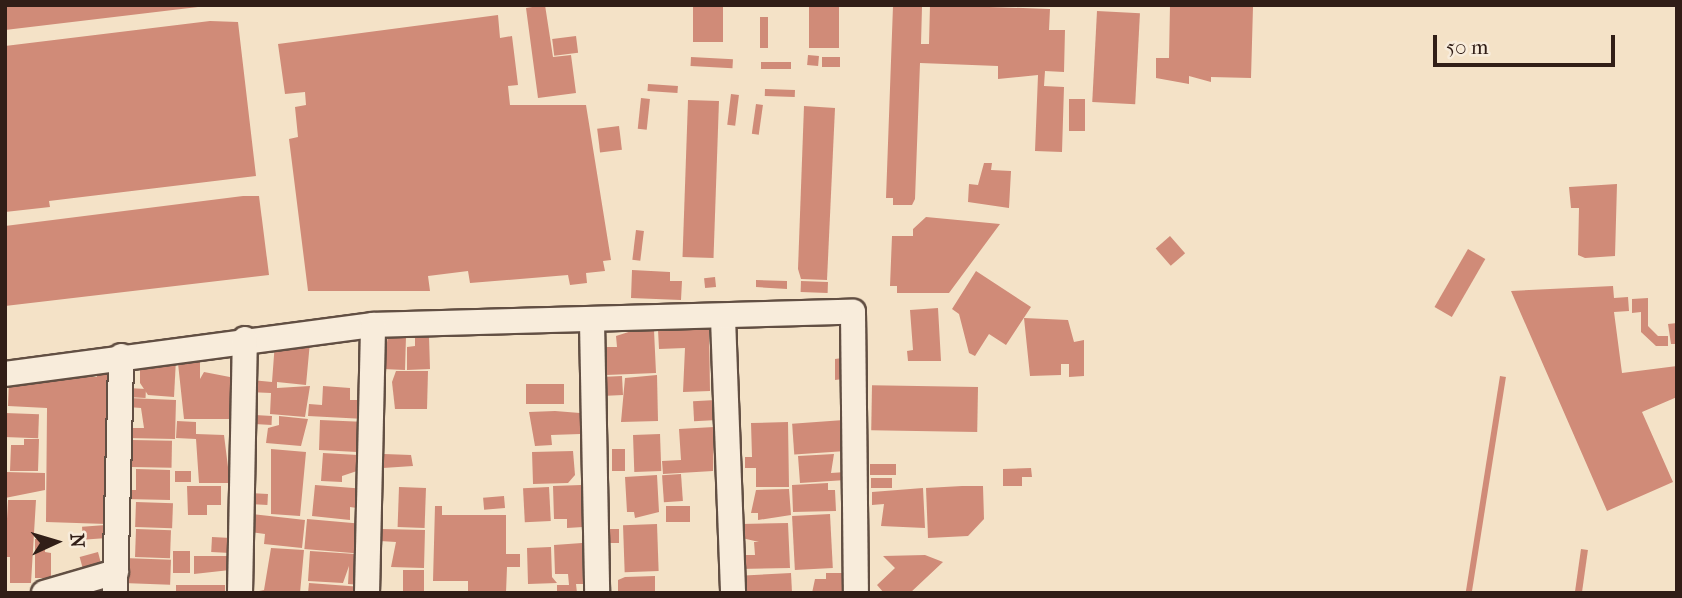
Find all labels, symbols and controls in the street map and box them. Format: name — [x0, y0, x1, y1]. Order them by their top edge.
scale bar — [1437, 21, 1619, 65]
text: 50 m — [1446, 35, 1489, 59]
north arrow — [21, 507, 91, 577]
text: N — [65, 533, 88, 548]

